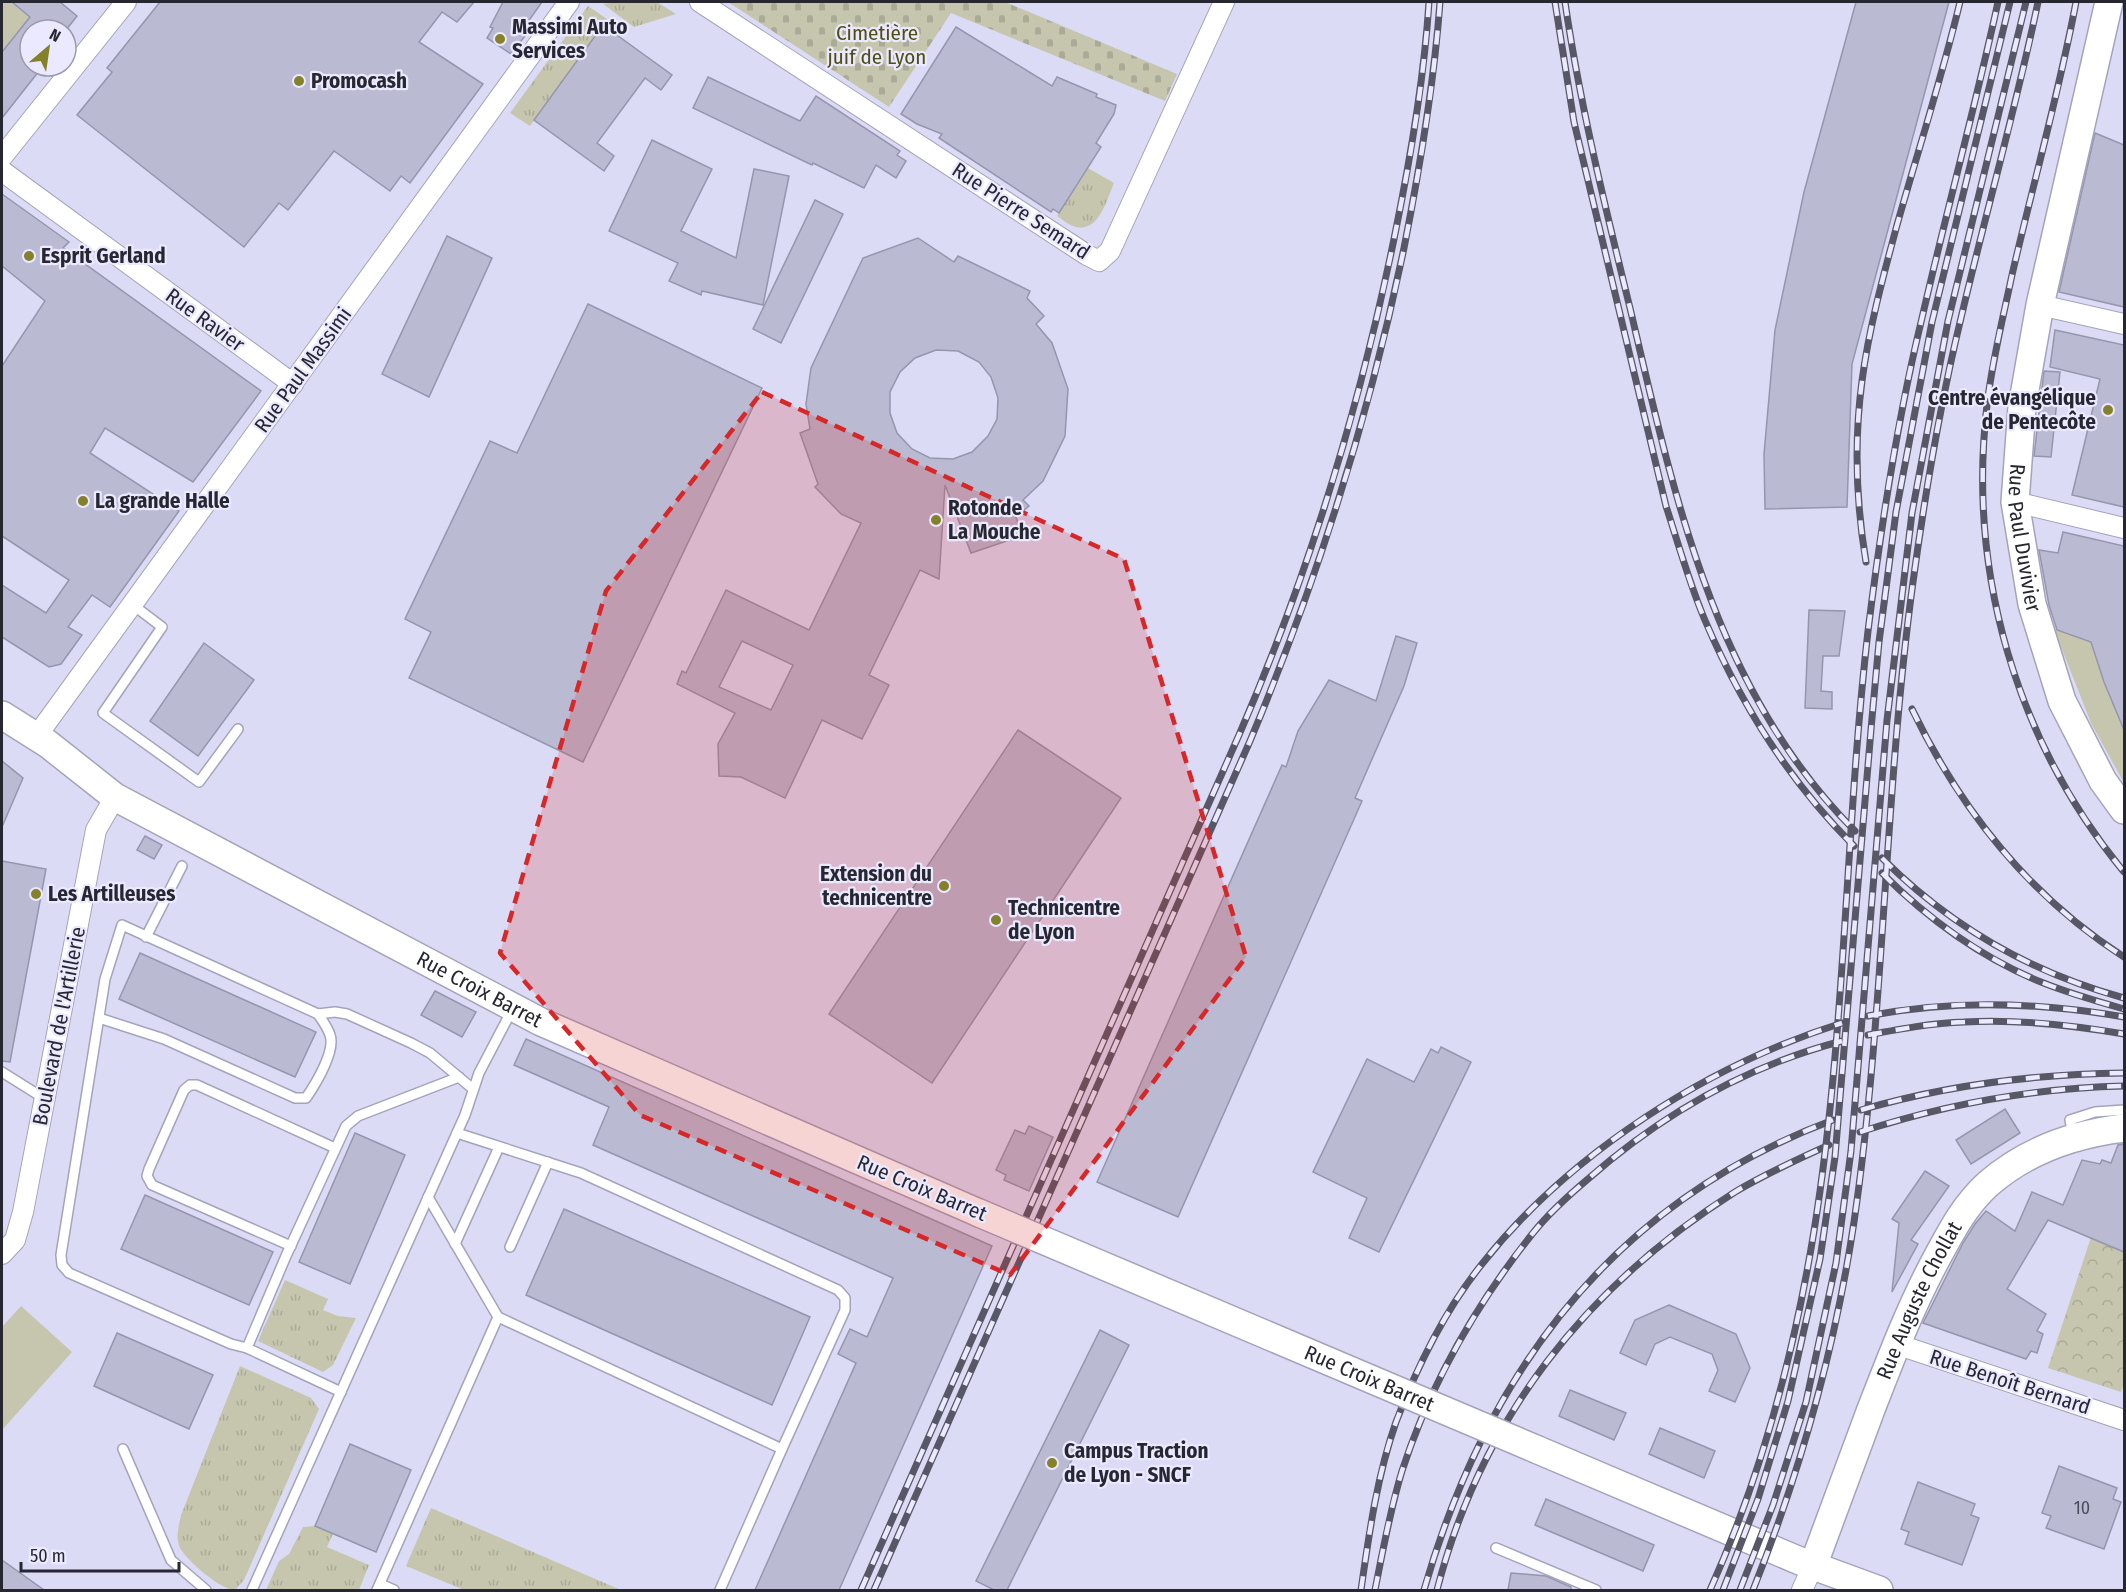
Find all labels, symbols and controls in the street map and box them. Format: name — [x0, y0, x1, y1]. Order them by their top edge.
place label: Massimi Auto Services — [512, 14, 628, 64]
north arrow — [18, 18, 78, 78]
park label: Cimetière juif de Lyon — [827, 20, 926, 70]
text: N — [46, 25, 64, 46]
marker: Massimi Auto Services — [493, 32, 507, 46]
place label: Promocash — [311, 68, 407, 94]
marker: Promocash — [292, 74, 306, 88]
street label: Rue Pierre Semard — [947, 157, 1095, 265]
place label: Esprit Gerland — [41, 243, 166, 269]
marker: Esprit Gerland — [22, 249, 36, 263]
street label: Rue Ravier — [160, 283, 250, 358]
street label: Rue Paul Massimi — [249, 302, 357, 438]
place label: Centre évangélique de Pentecôte — [1928, 385, 2096, 435]
marker: Centre évangélique de Pentecôte — [2101, 403, 2115, 417]
street label: Rue Paul Duvivier — [2002, 463, 2047, 616]
place label: La grande Halle — [95, 488, 230, 514]
marker: La grande Halle — [76, 494, 90, 508]
place label: Rotonde La Mouche — [948, 495, 1041, 545]
marker: Rotonde La Mouche — [929, 513, 943, 527]
place label: Extension du technicentre — [820, 861, 932, 911]
marker: Extension du technicentre — [937, 879, 951, 893]
place label: Les Artilleuses — [48, 881, 175, 907]
marker: Les Artilleuses — [29, 887, 43, 901]
place label: Technicentre de Lyon — [1008, 895, 1120, 945]
marker: Technicentre de Lyon — [989, 913, 1003, 927]
street label: Boulevard de l'Artillerie — [27, 924, 91, 1128]
street label: Rue Croix Barret — [412, 946, 547, 1033]
street label: Rue Croix Barret — [853, 1149, 991, 1227]
street label: Rue Auguste Chollat — [1871, 1216, 1968, 1383]
street label: Rue Croix Barret — [1301, 1340, 1438, 1418]
street label: Rue Benoît Bernard — [1926, 1344, 2094, 1420]
place label: Campus Traction de Lyon - SNCF — [1064, 1438, 1209, 1488]
marker: Campus Traction de Lyon - SNCF — [1045, 1456, 1059, 1470]
house number: 10 — [2074, 1497, 2090, 1519]
scale bar — [21, 1535, 178, 1573]
text: 50 m — [30, 1545, 66, 1567]

